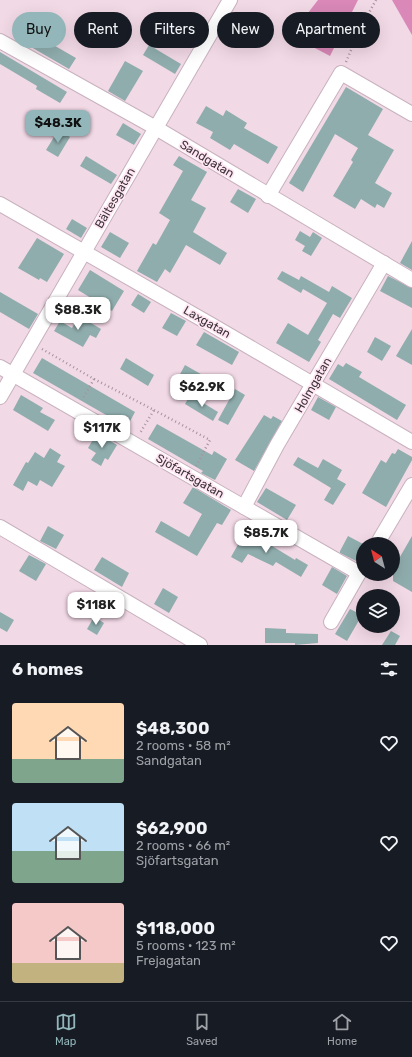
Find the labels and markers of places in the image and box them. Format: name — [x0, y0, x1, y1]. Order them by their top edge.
pin: $48.3K — [25, 110, 91, 144]
pin: $88.3K — [45, 297, 111, 331]
pin: $62.9K — [169, 374, 235, 408]
pin: $117K — [74, 415, 130, 449]
pin: $85.7K — [233, 520, 299, 554]
pin: $118K — [68, 592, 124, 626]

